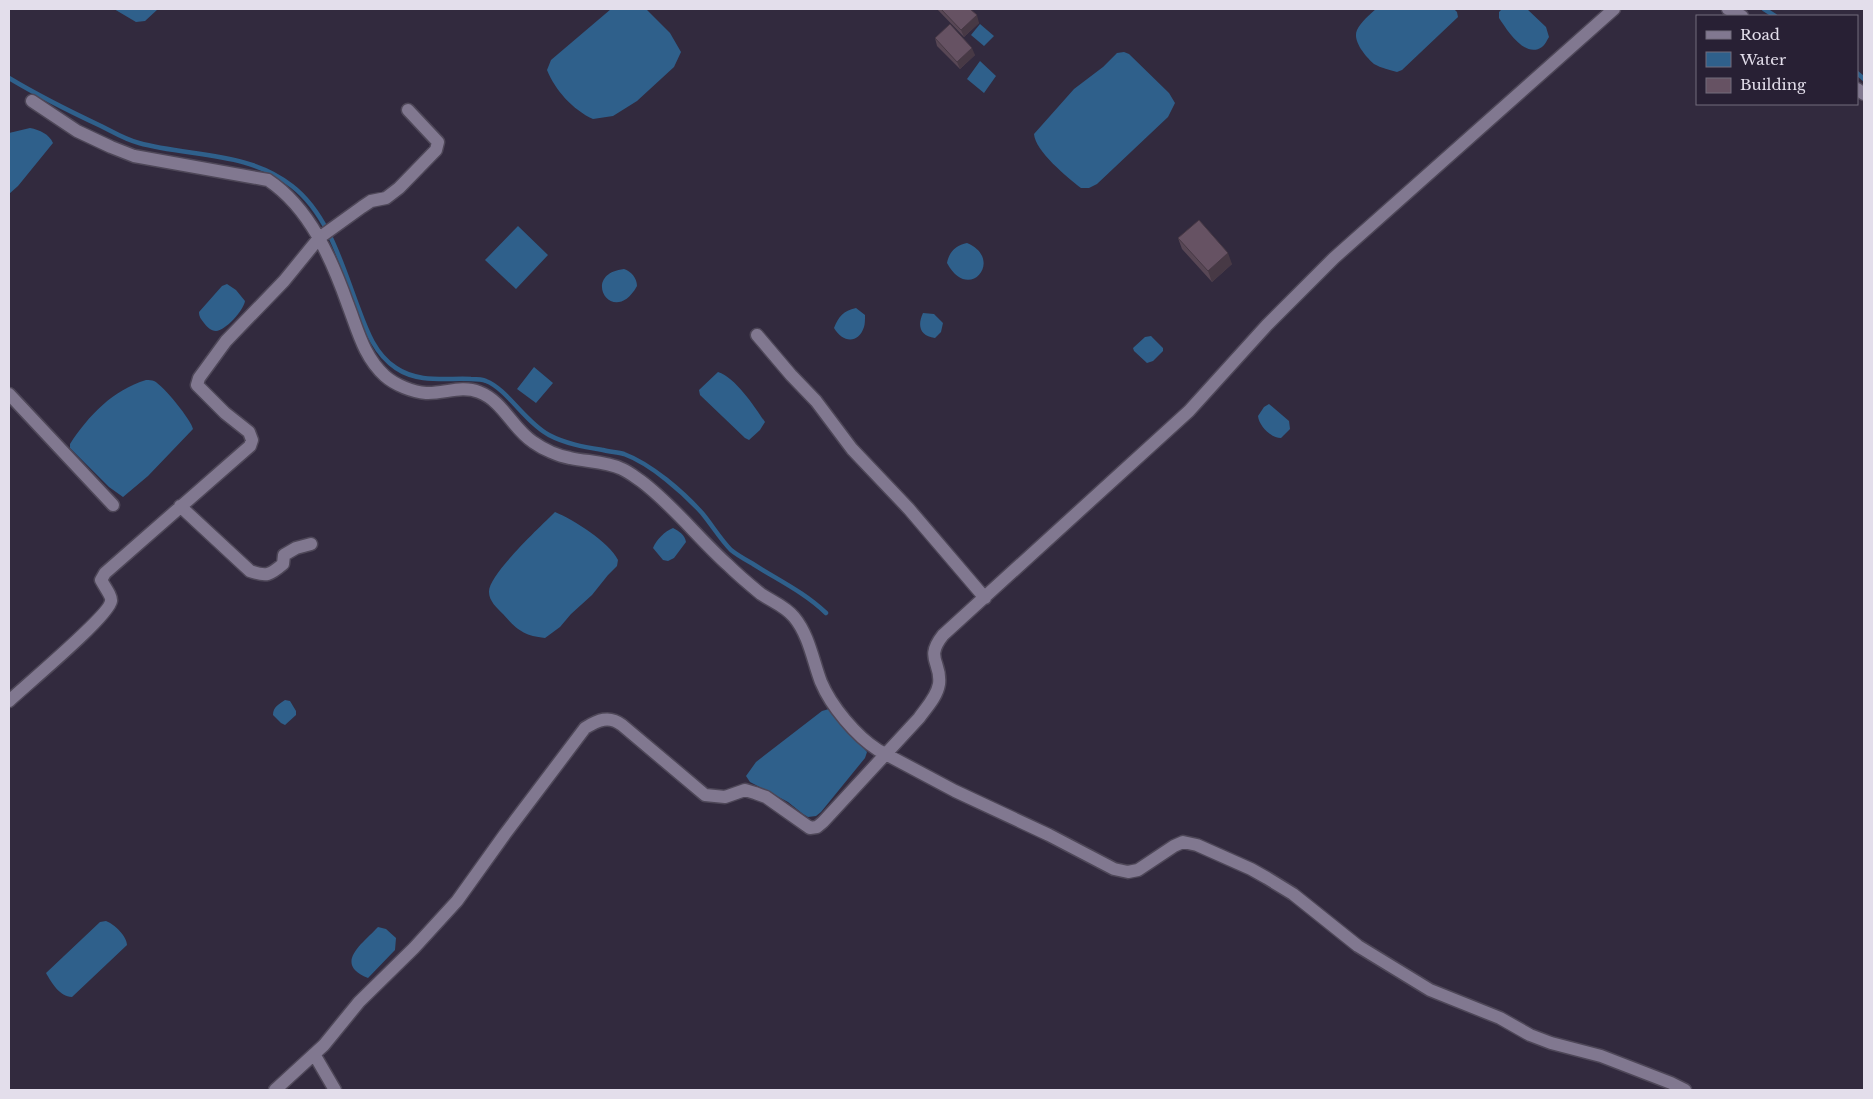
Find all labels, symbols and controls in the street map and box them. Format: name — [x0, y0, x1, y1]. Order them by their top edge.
legend — [1696, 15, 1858, 105]
text: Road — [1740, 25, 1780, 44]
text: Water — [1739, 50, 1787, 69]
text: Building — [1740, 75, 1807, 94]

